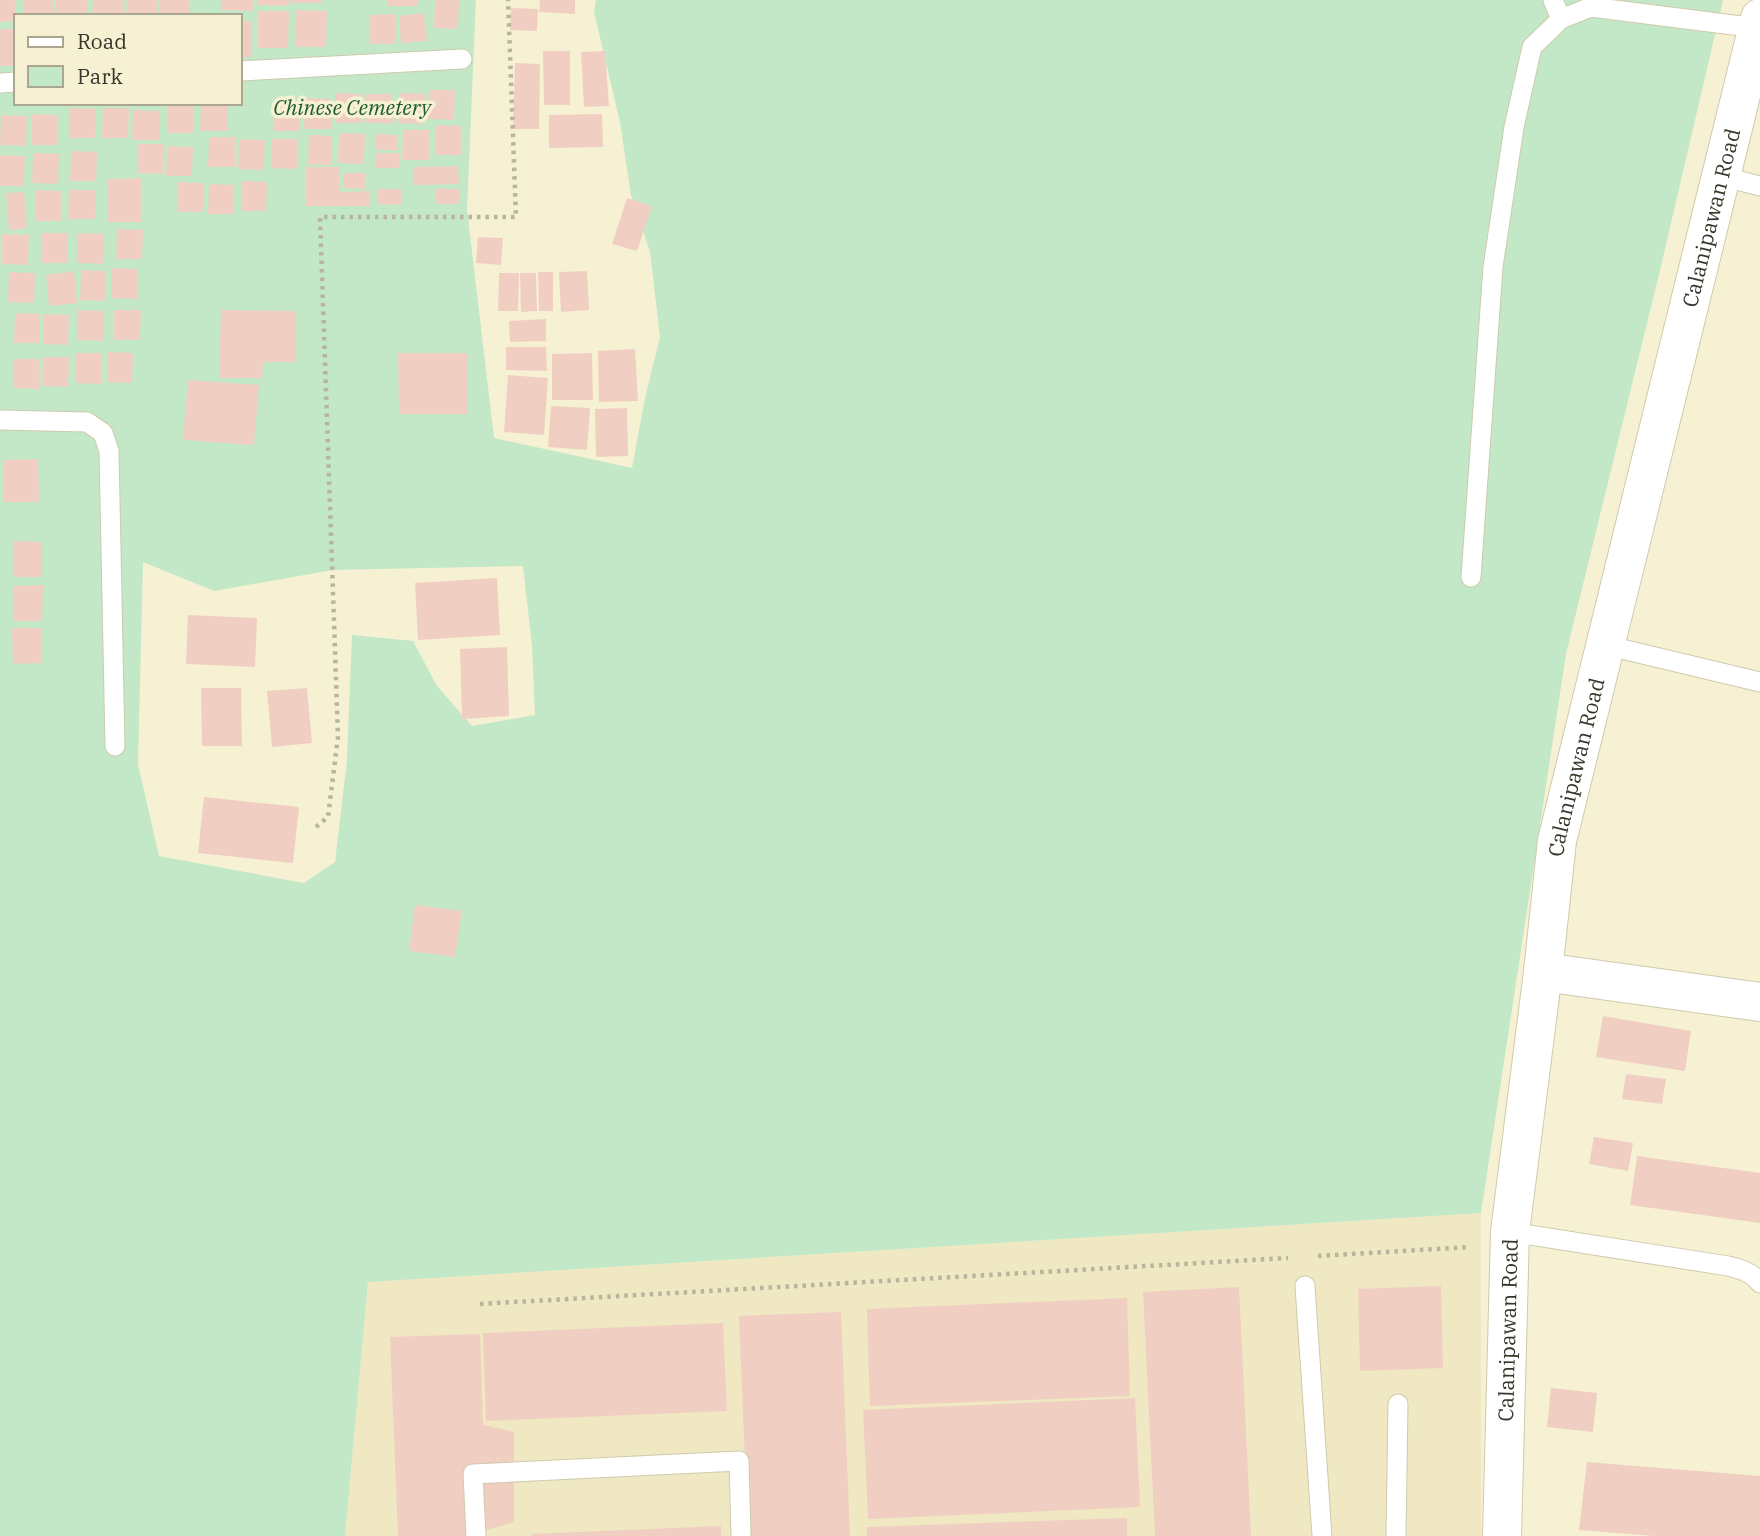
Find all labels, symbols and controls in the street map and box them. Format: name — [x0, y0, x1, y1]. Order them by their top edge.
legend — [14, 14, 242, 105]
text: Road — [77, 27, 127, 55]
text: Park — [77, 62, 124, 90]
park label: Chinese Cemetery — [273, 93, 433, 121]
street label: Calanipawan Road — [1675, 125, 1746, 310]
street label: Calanipawan Road — [1541, 675, 1611, 858]
street label: Calanipawan Road — [1491, 1238, 1524, 1422]

